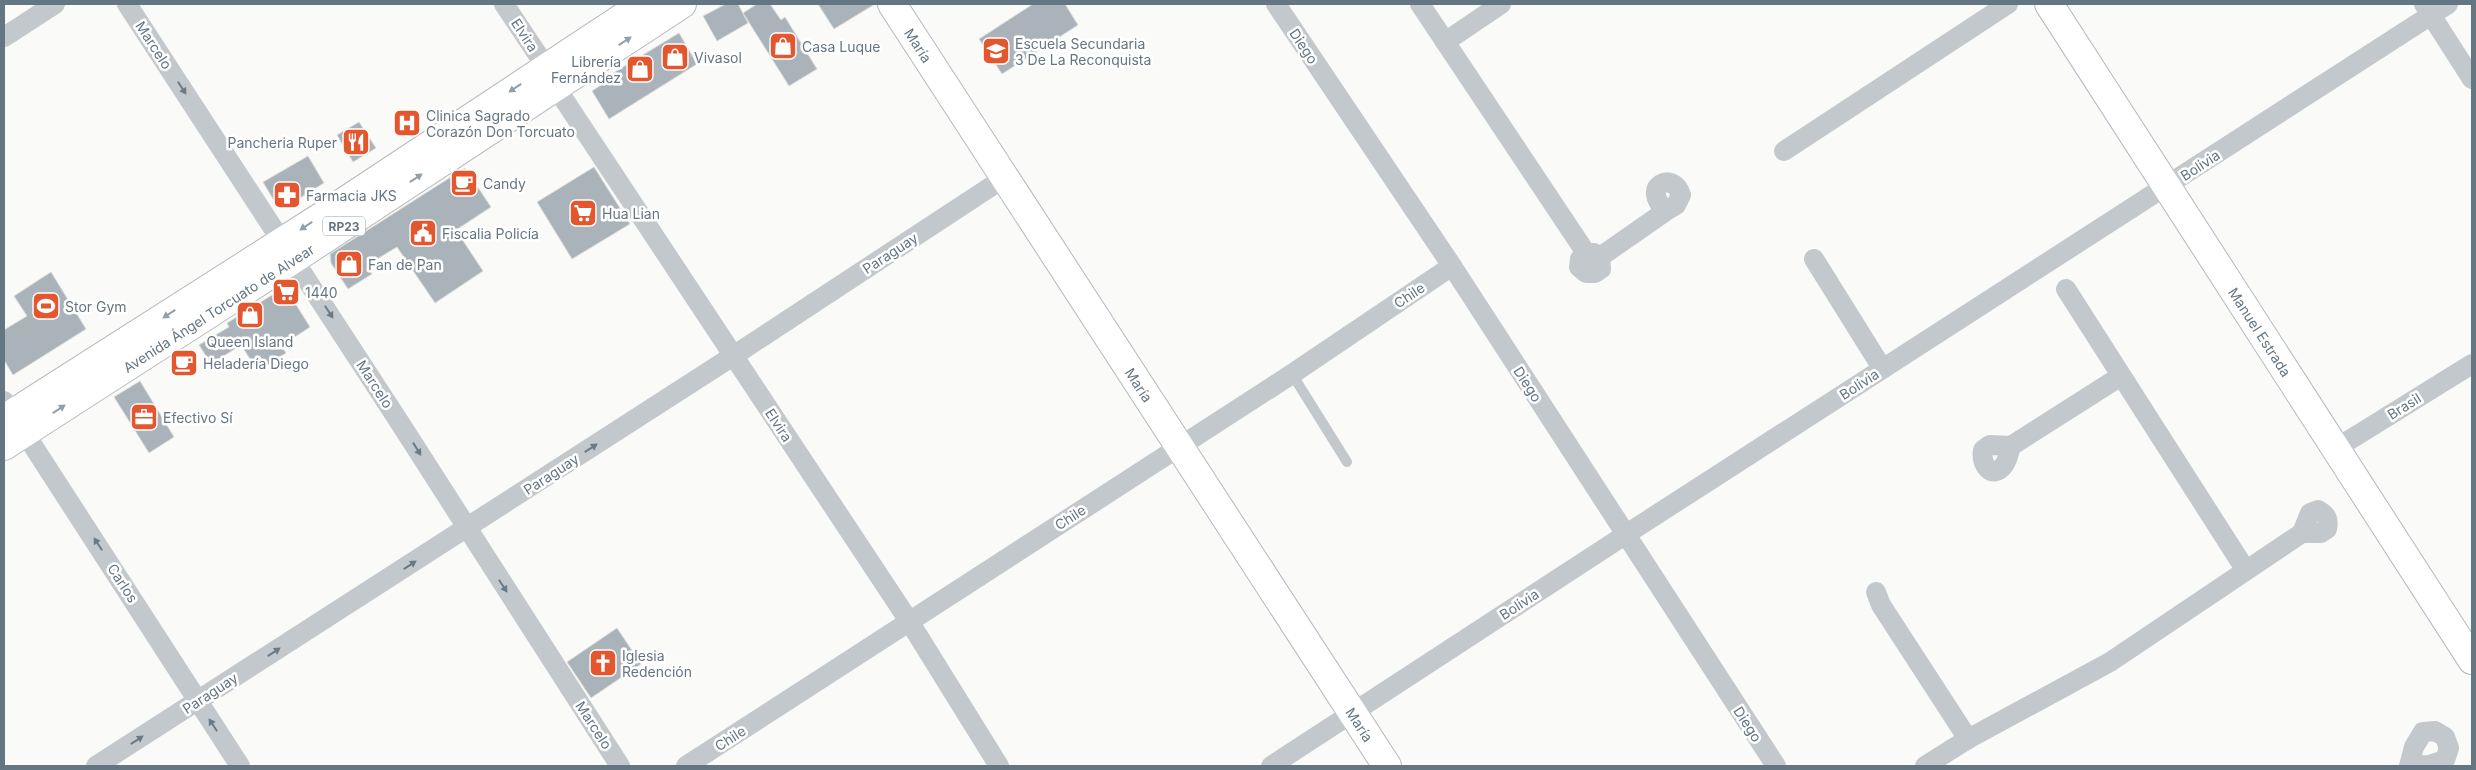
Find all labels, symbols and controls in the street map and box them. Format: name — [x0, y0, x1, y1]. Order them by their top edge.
street label: Elvira — [508, 15, 542, 55]
street label: Marcelo — [132, 18, 176, 72]
street label: María — [901, 25, 936, 65]
street label: Diego — [1286, 25, 1322, 67]
shop icon: Casa Luque — [768, 31, 798, 61]
place label: Escuela Secundaria 3 De La Reconquista — [1015, 35, 1151, 68]
one-way arrow — [618, 36, 631, 46]
school or university icon: Escuela Secundaria 3 De La Reconquista — [981, 36, 1011, 66]
place label: Casa Luque — [802, 38, 880, 55]
shop icon: Vivasol — [660, 42, 690, 72]
place label: Vivasol — [694, 49, 742, 66]
place label: Librería Fernández — [551, 53, 621, 86]
shop icon: Librería Fernández — [625, 54, 655, 84]
one-way arrow — [177, 82, 187, 95]
one-way arrow — [508, 83, 521, 93]
place label: Clinica Sagrado Corazón Don Torcuato — [426, 107, 575, 140]
hospital icon: Clinica Sagrado Corazón Don Torcuato — [392, 108, 422, 138]
restaurant icon: Pancheria Ruper — [341, 127, 371, 157]
place label: Pancheria Ruper — [228, 134, 337, 151]
street label: Bolivia — [2177, 146, 2223, 184]
cafe icon: Candy — [449, 168, 479, 198]
one-way arrow — [409, 173, 422, 183]
place label: Candy — [483, 175, 526, 192]
pharmacy icon: Farmacia JKS — [272, 180, 302, 210]
place label: Farmacia JKS — [306, 187, 397, 204]
supermarket icon: Hua Lian — [568, 198, 598, 228]
place label: Hua Lian — [602, 205, 660, 222]
road number: RP23 — [323, 217, 365, 236]
public building icon: Fiscalia Policía — [408, 218, 438, 248]
one-way arrow — [300, 221, 313, 231]
place label: Fiscalia Policía — [442, 225, 539, 242]
street label: Paraguay — [859, 229, 921, 277]
street label: Avenida Ángel Torcuato de Alvear — [120, 240, 317, 376]
shop icon: Fan de Pan — [334, 249, 364, 279]
place label: Fan de Pan — [368, 256, 442, 273]
supermarket icon: 1440 — [271, 277, 301, 307]
street label: Chile — [1390, 279, 1428, 311]
place label: 1440 — [305, 284, 338, 301]
street label: Manuel Estrada — [2225, 284, 2295, 379]
sports icon: Stor Gym — [31, 291, 61, 321]
place label: Stor Gym — [65, 298, 127, 315]
shop icon: Queen Island — [235, 300, 265, 330]
one-way arrow — [324, 306, 333, 319]
one-way arrow — [163, 309, 176, 318]
place label: Queen Island — [207, 333, 293, 350]
cafe icon: Heladería Diego — [169, 348, 199, 378]
place label: Heladería Diego — [203, 355, 309, 372]
street label: Marcelo — [353, 357, 397, 411]
street label: Diego — [1510, 363, 1546, 405]
street label: María — [1122, 364, 1157, 405]
street label: Bolivia — [1836, 365, 1882, 403]
street label: Brasil — [2384, 389, 2424, 423]
office icon: Efectivo Sí — [129, 402, 159, 432]
one-way arrow — [53, 405, 66, 414]
street label: Elvira — [762, 405, 796, 445]
place label: Efectivo Sí — [163, 409, 233, 426]
one-way arrow — [412, 442, 421, 455]
one-way arrow — [584, 443, 598, 453]
street label: Paraguay — [520, 450, 582, 498]
street label: Chile — [1051, 501, 1089, 533]
one-way arrow — [93, 537, 102, 551]
street label: Carlos — [104, 560, 142, 606]
one-way arrow — [404, 560, 417, 569]
one-way arrow — [499, 580, 508, 593]
street label: Bolivia — [1496, 585, 1542, 623]
place label: Iglesia Redención — [622, 647, 692, 680]
one-way arrow — [267, 648, 280, 657]
church icon: Iglesia Redención — [588, 648, 618, 678]
street label: Paraguay — [179, 669, 241, 717]
street label: Marcelo — [572, 698, 616, 752]
street label: Diego — [1730, 703, 1766, 745]
street label: María — [1343, 704, 1377, 745]
one-way arrow — [208, 719, 218, 732]
street label: Chile — [711, 722, 749, 754]
one-way arrow — [130, 735, 143, 745]

